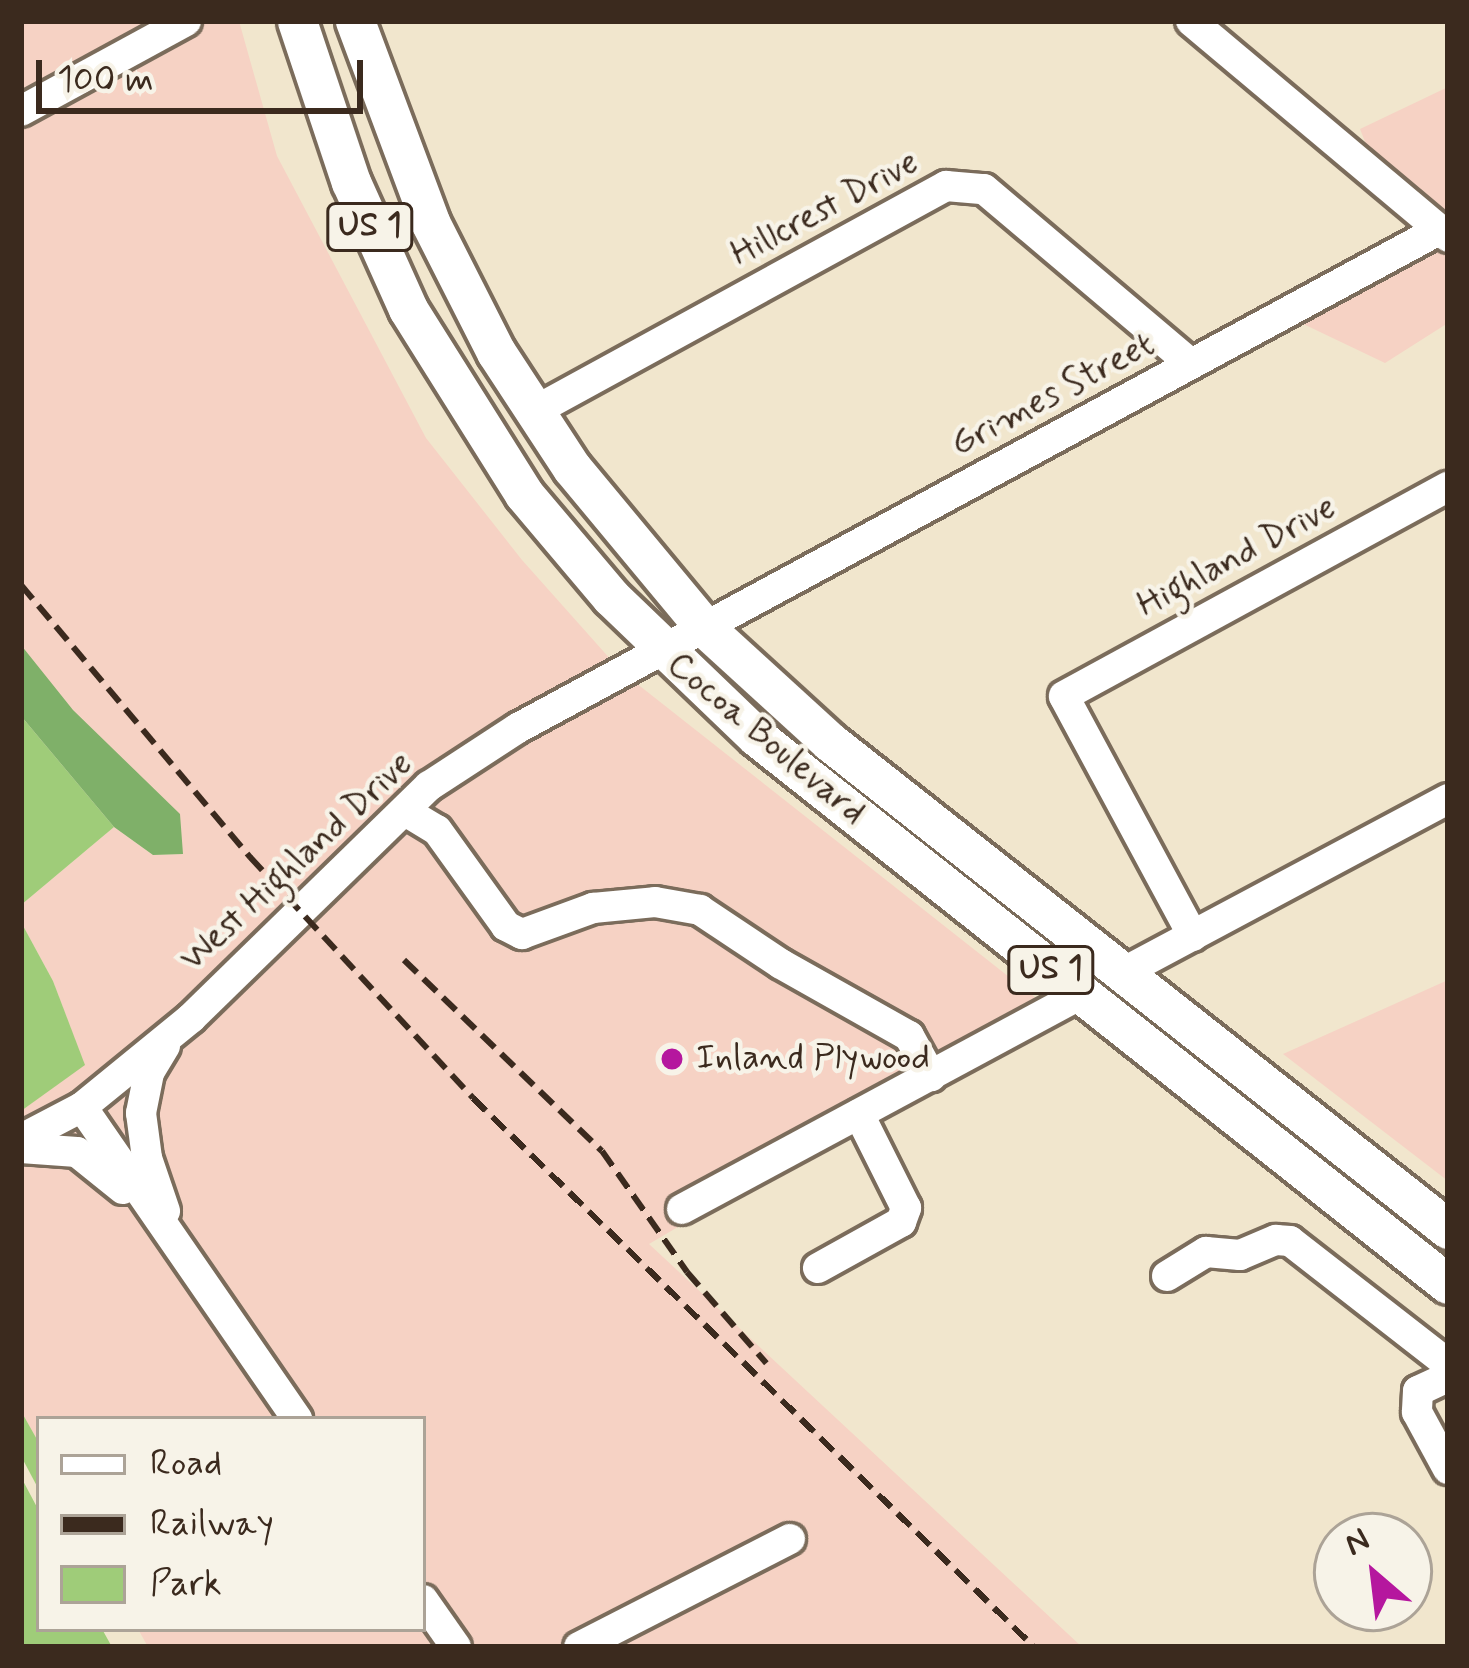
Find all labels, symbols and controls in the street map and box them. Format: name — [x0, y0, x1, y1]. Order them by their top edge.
scale bar — [42, 36, 369, 110]
text: 100 m — [57, 57, 154, 104]
street label: Hillcrest Drive — [724, 141, 926, 277]
road number: US 1 — [325, 200, 415, 254]
street label: Grimes Street — [941, 322, 1165, 468]
street label: Highland Drive — [1130, 487, 1344, 627]
street label: Cocoa Boulevard — [658, 643, 874, 835]
street label: West Highland Drive — [172, 743, 422, 981]
road number: US 1 — [1006, 943, 1096, 997]
place label: Inland Plywood — [696, 1037, 933, 1081]
marker: Inland Plywood — [659, 1046, 685, 1072]
legend — [36, 1416, 426, 1632]
text: Road — [150, 1441, 222, 1488]
text: Railway — [150, 1501, 274, 1548]
north arrow — [1313, 1512, 1433, 1632]
text: N — [1337, 1518, 1378, 1567]
text: Park — [150, 1561, 222, 1608]

